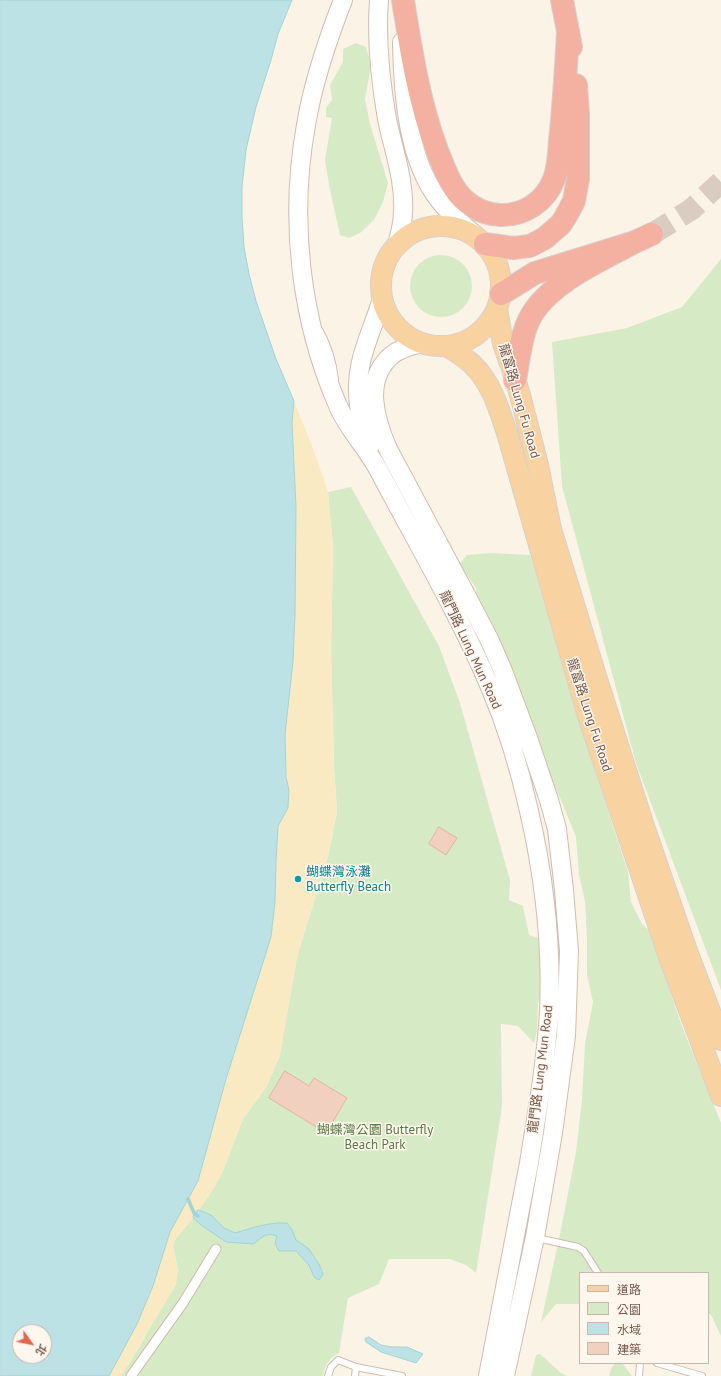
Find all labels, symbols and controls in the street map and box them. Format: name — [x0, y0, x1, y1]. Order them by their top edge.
street label: 龍富路 Lung Fu Road — [495, 342, 543, 460]
street label: 龍門路 Lung Mun Road — [436, 588, 504, 712]
street label: 龍富路 Lung Fu Road — [563, 656, 615, 774]
place label: 蝴蝶灣泳灘 Butterfly Beach — [306, 864, 391, 895]
marker: 蝴蝶灣泳灘 Butterfly Beach — [293, 874, 303, 884]
street label: 龍門路 Lung Mun Road — [525, 1004, 557, 1134]
park label: 蝴蝶灣公園 Butterfly Beach Park — [317, 1122, 433, 1153]
legend — [579, 1272, 709, 1364]
text: 道路 — [617, 1282, 641, 1297]
text: 公園 — [617, 1302, 641, 1317]
text: 水域 — [617, 1322, 641, 1337]
north arrow — [12, 1324, 52, 1364]
text: 北 — [32, 1342, 50, 1358]
text: 建築 — [617, 1342, 641, 1357]

